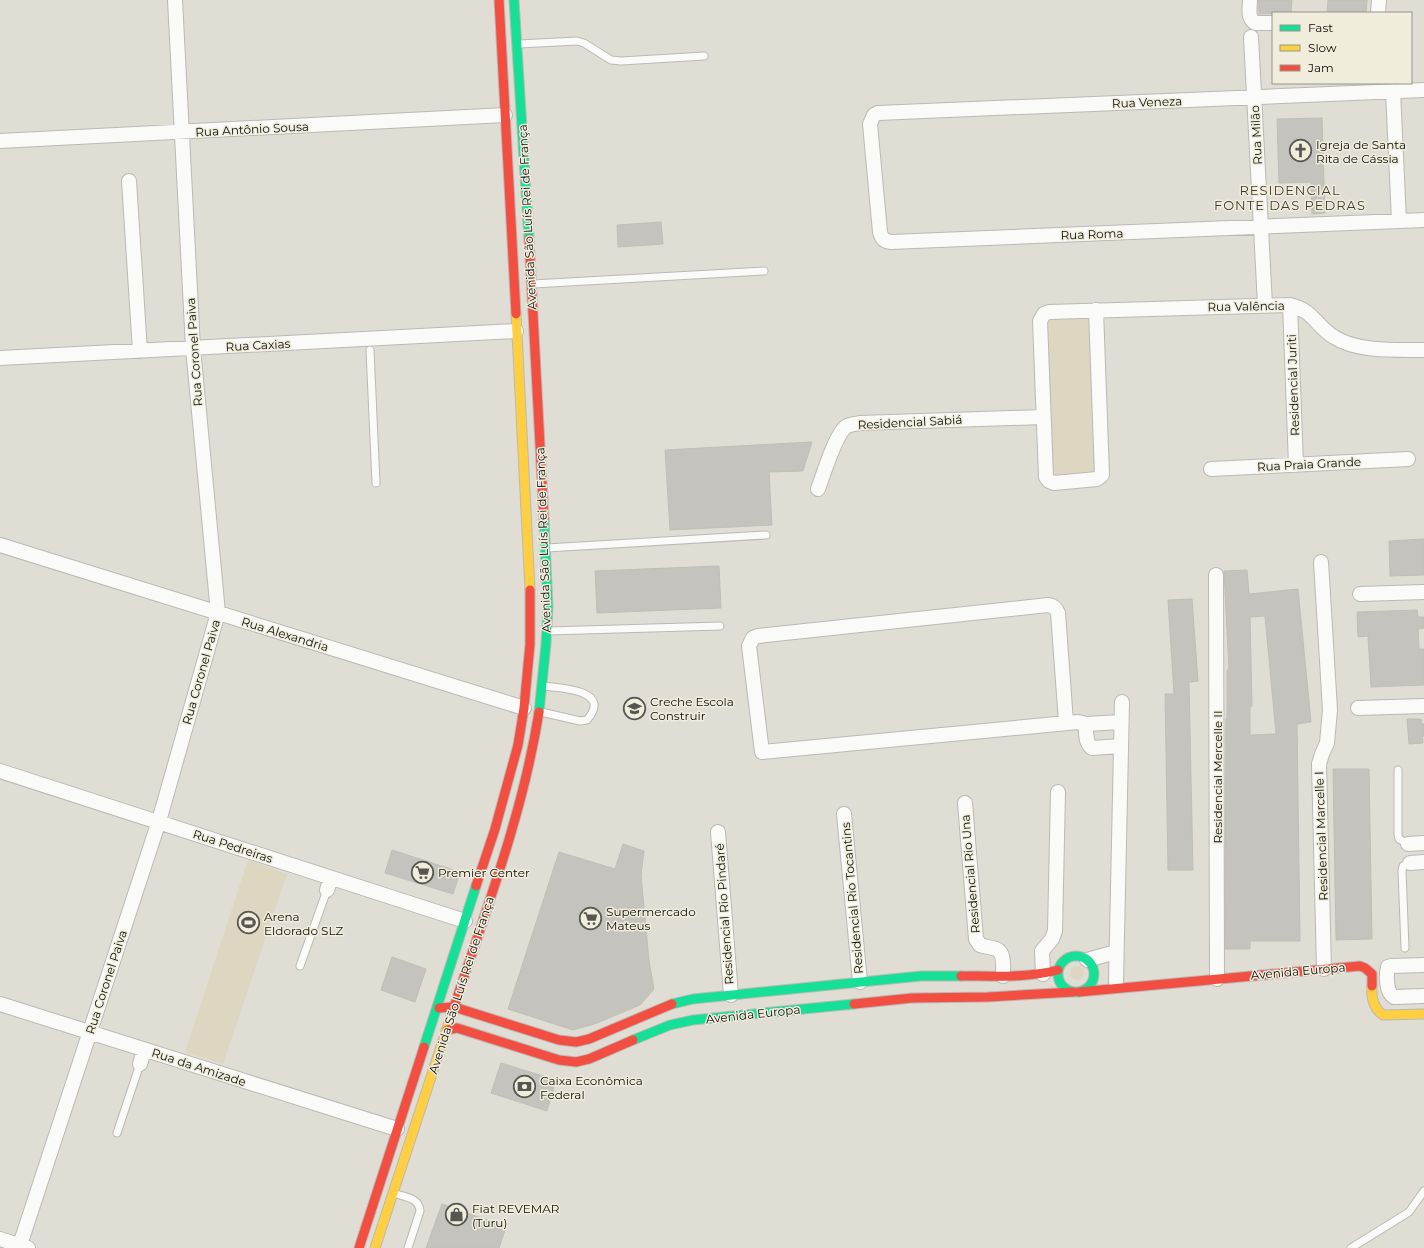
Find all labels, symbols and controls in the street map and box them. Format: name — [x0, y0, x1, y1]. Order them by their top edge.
legend — [1272, 12, 1412, 84]
text: Fast — [1308, 20, 1333, 35]
text: Slow — [1308, 40, 1337, 55]
text: Jam — [1307, 60, 1334, 75]
street label: Rua Veneza — [1112, 93, 1182, 111]
street label: Rua Milão — [1247, 105, 1265, 165]
street label: Rua Antônio Sousa — [195, 119, 309, 139]
street label: Avenida São Luís Rei de França — [515, 124, 539, 310]
place label: Igreja de Santa Rita de Cássia — [1316, 137, 1406, 166]
church icon: Igreja de Santa Rita de Cássia — [1287, 138, 1313, 164]
district label: RESIDENCIAL FONTE DAS PEDRAS — [1214, 182, 1366, 213]
street label: Rua Roma — [1060, 225, 1124, 243]
street label: Rua Coronel Paiva — [183, 297, 205, 407]
street label: Rua Valência — [1207, 298, 1285, 314]
street label: Residencial Juriti — [1284, 334, 1302, 436]
street label: Rua Caxias — [225, 336, 291, 354]
street label: Residencial Sabiá — [857, 412, 963, 432]
street label: Avenida São Luís Rei de França — [532, 447, 554, 633]
street label: Rua Praia Grande — [1257, 454, 1361, 474]
street label: Rua Alexandria — [240, 614, 330, 654]
street label: Rua Coronel Paiva — [179, 618, 223, 726]
place label: Creche Escola Construir — [650, 694, 734, 723]
school or university icon: Creche Escola Construir — [622, 695, 648, 721]
street label: Residencial Mercelle II — [1210, 710, 1225, 844]
street label: Residencial Marcelle I — [1311, 771, 1331, 901]
street label: Residencial Rio Una — [957, 814, 983, 934]
street label: Residencial Rio Tocantins — [838, 821, 866, 974]
street label: Rua Pedreiras — [191, 826, 275, 866]
street label: Residencial Rio Pindaré — [712, 843, 736, 985]
supermarket icon: Premier Center — [409, 859, 435, 885]
place label: Premier Center — [438, 865, 530, 880]
street label: Avenida São Luís Rei de França — [425, 894, 497, 1076]
place label: Supermercado Mateus — [606, 904, 696, 933]
supermarket icon: Supermercado Mateus — [578, 905, 604, 931]
place label: Arena Eldorado SLZ — [264, 909, 344, 938]
sports icon: Arena Eldorado SLZ — [236, 910, 262, 936]
street label: Rua Coronel Paiva — [82, 928, 130, 1036]
street label: Avenida Europa — [1250, 959, 1346, 983]
street label: Avenida Europa — [705, 1002, 801, 1026]
street label: Rua da Amizade — [150, 1045, 248, 1089]
place label: Caixa Econômica Federal — [540, 1073, 643, 1102]
bank icon: Caixa Econômica Federal — [511, 1074, 537, 1100]
place label: Fiat REVEMAR (Turu) — [472, 1201, 560, 1230]
shop icon: Fiat REVEMAR (Turu) — [443, 1202, 469, 1228]

